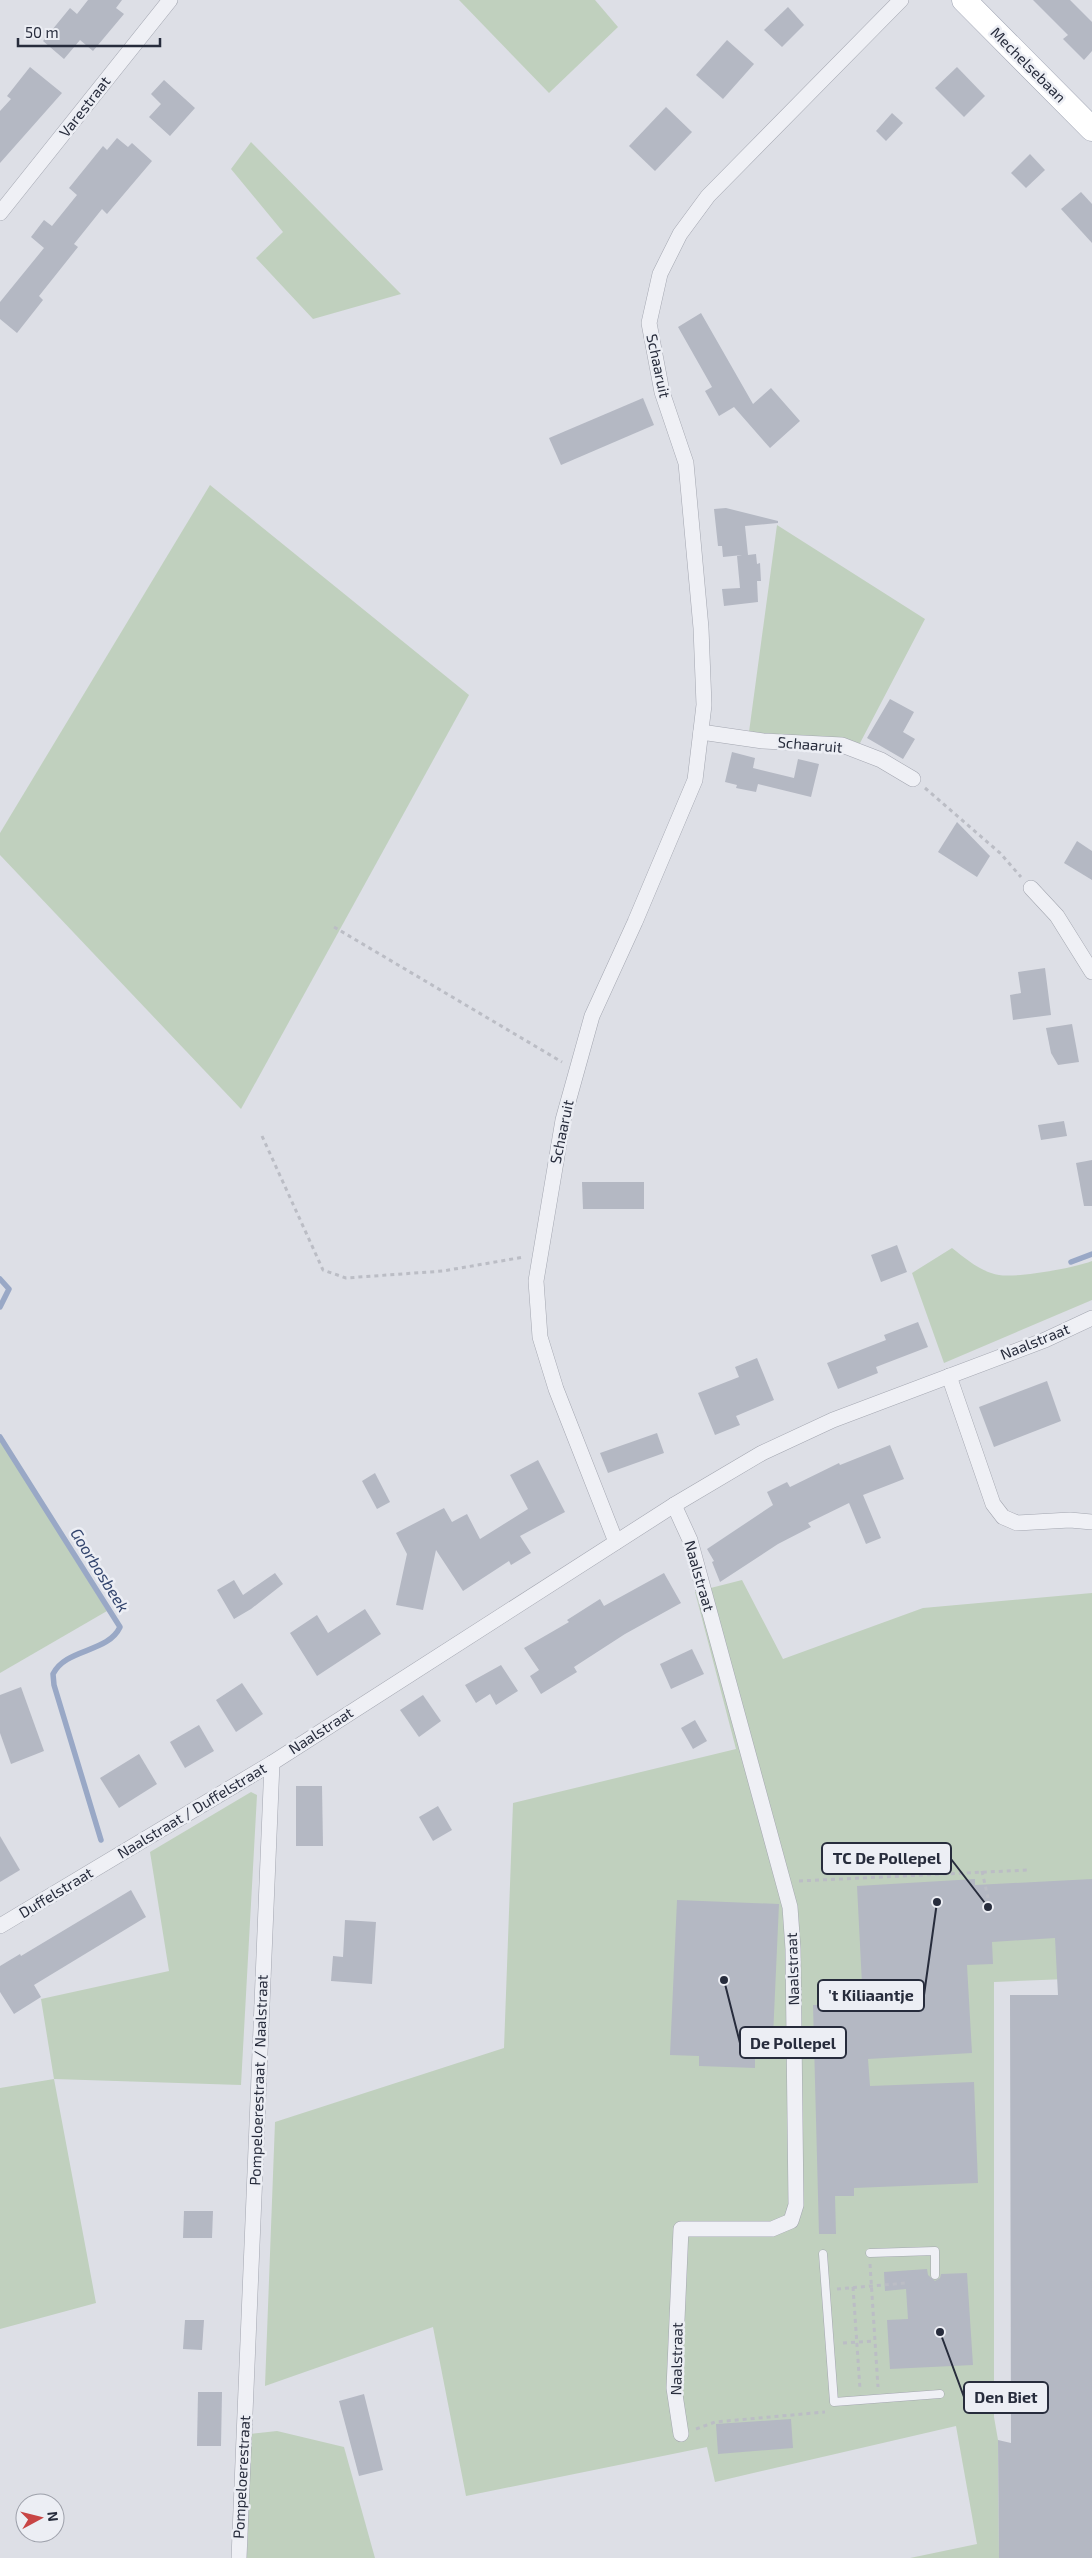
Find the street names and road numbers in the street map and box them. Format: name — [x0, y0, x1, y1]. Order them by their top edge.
street label: Mechelsebaan — [987, 23, 1070, 106]
street label: Varestraat — [55, 72, 114, 140]
street label: Schaaruit — [643, 332, 675, 400]
street label: Schaaruit — [777, 732, 843, 756]
street label: Schaaruit — [545, 1098, 577, 1165]
street label: Naalstraat — [997, 1319, 1072, 1363]
street label: Naalstraat — [681, 1538, 719, 1614]
street label: Naalstraat — [285, 1703, 356, 1758]
street label: Naalstraat / Duffelstraat — [114, 1758, 269, 1862]
street label: Duffelstraat — [15, 1863, 96, 1921]
street label: Naalstraat — [782, 1932, 802, 2006]
street label: Pompeloerestraat / Naalstraat — [245, 1974, 271, 2186]
street label: Naalstraat — [666, 2322, 686, 2396]
street label: Pompeloerestraat — [229, 2414, 253, 2539]

